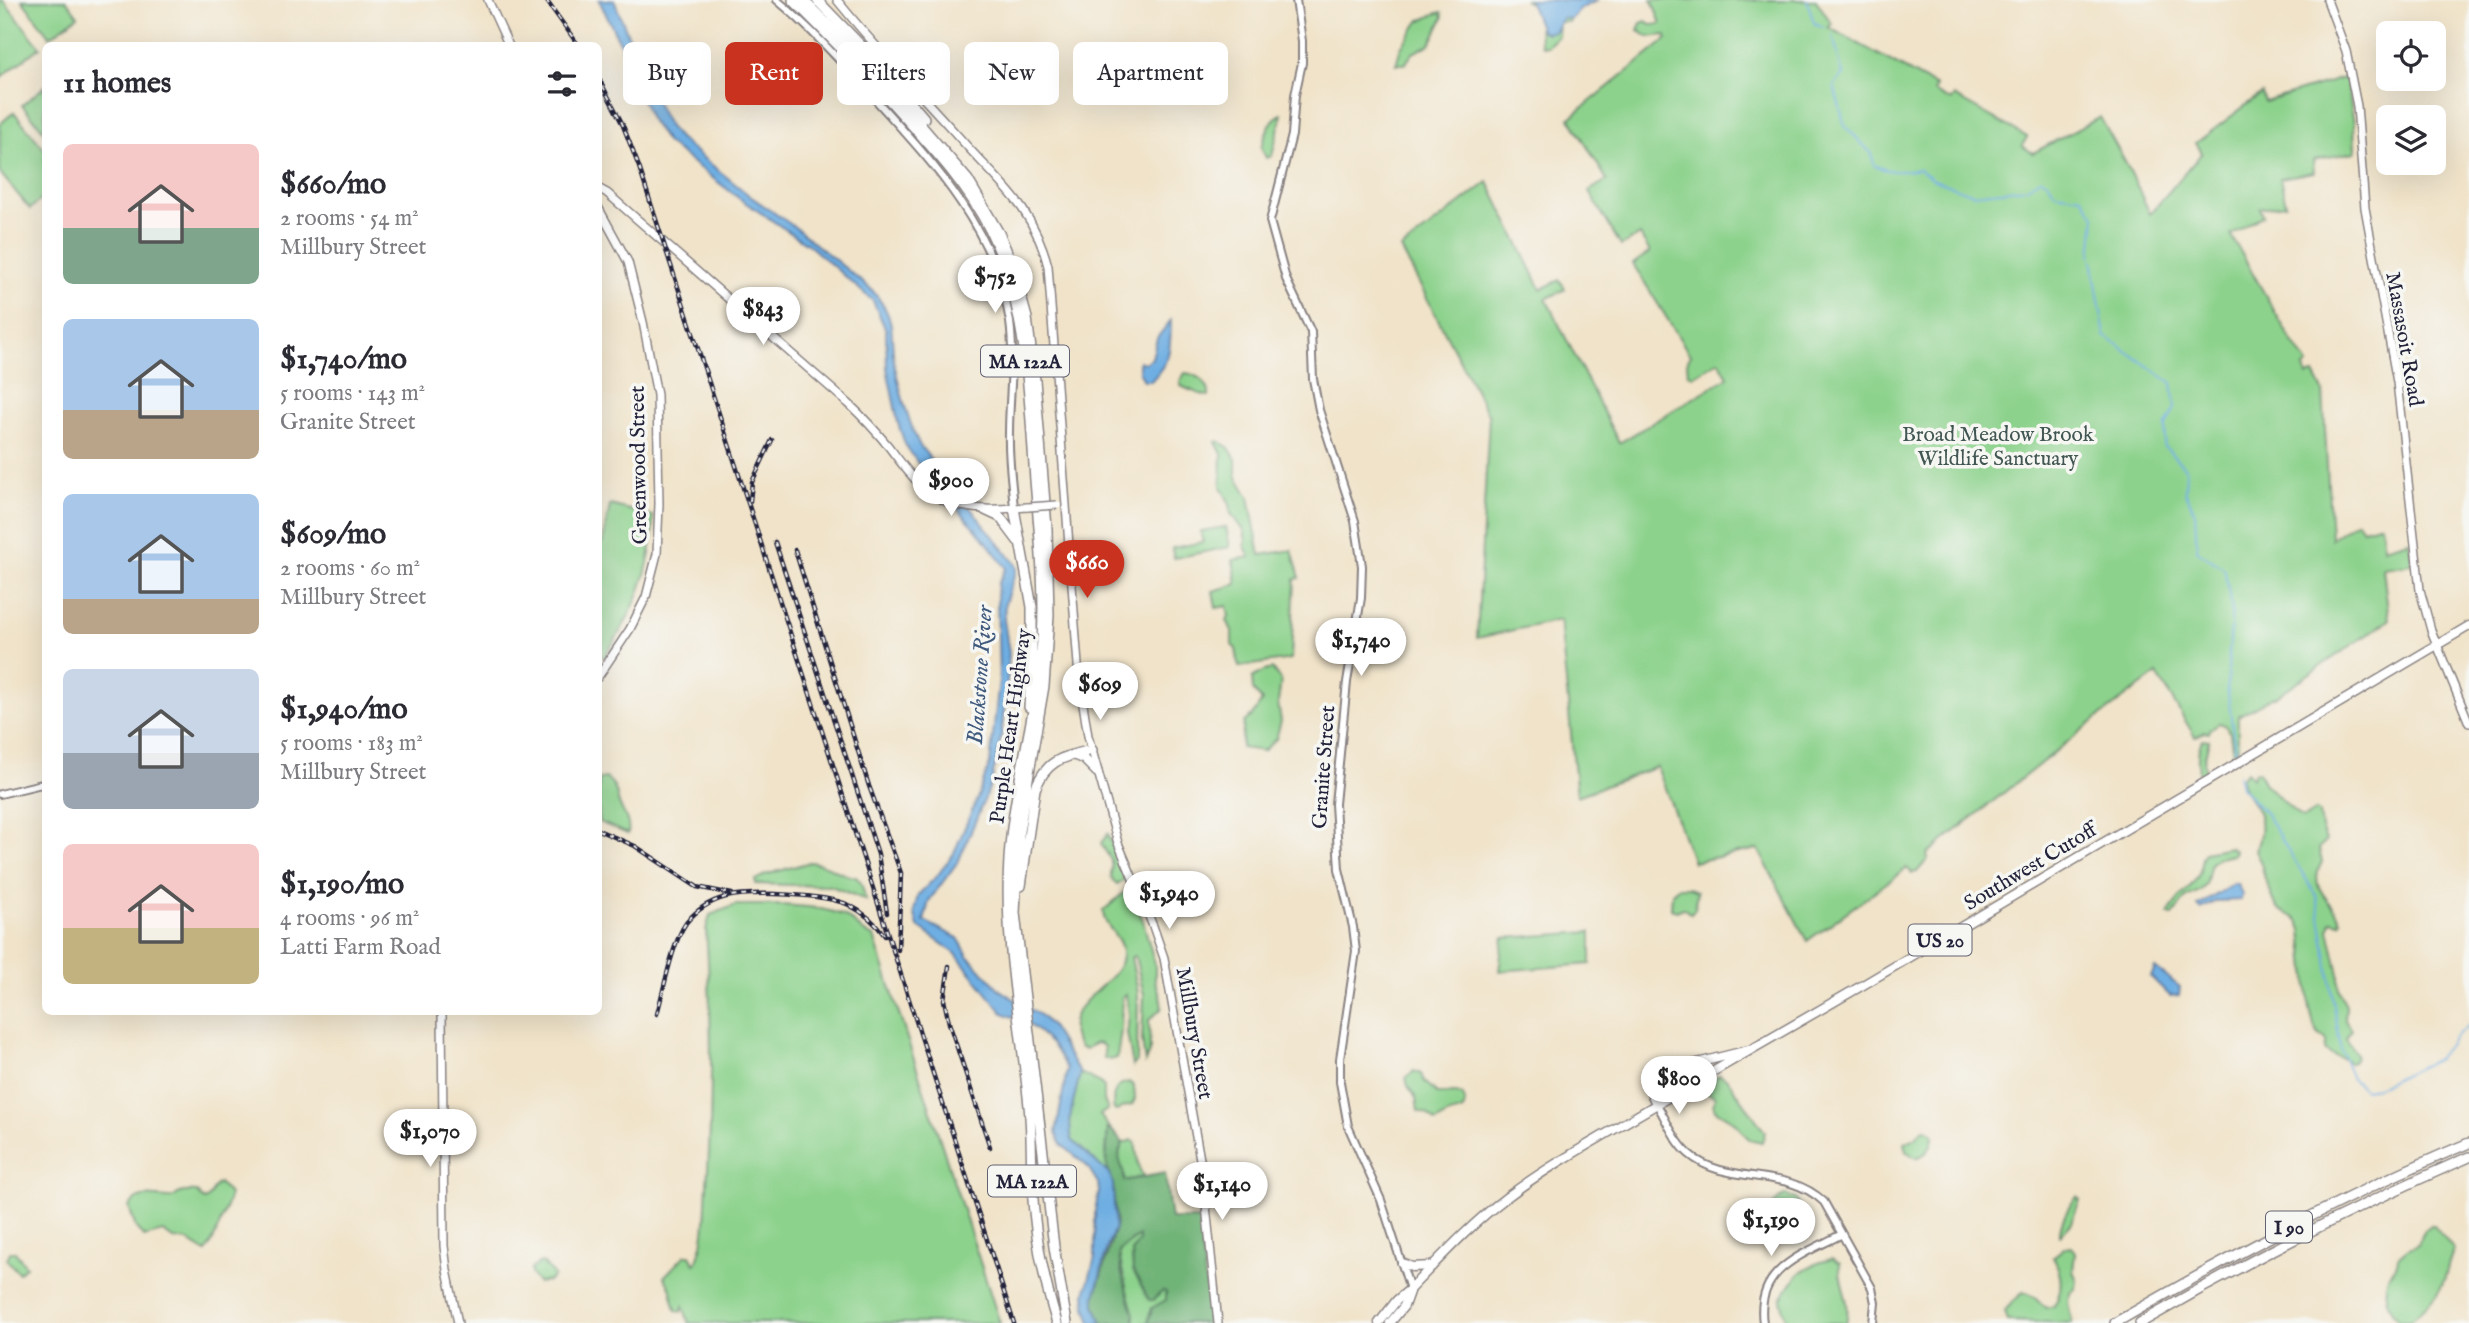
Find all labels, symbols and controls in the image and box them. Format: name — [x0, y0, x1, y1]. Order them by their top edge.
map controls — [2376, 21, 2446, 175]
button: locate — [2376, 21, 2446, 91]
chip: Buy — [623, 42, 711, 105]
chip: Rent — [725, 42, 823, 105]
chip: Filters — [837, 42, 950, 105]
chip: New — [964, 42, 1059, 105]
chip: Apartment — [1073, 42, 1228, 105]
text: 11 homes — [63, 65, 171, 103]
icon: filters — [543, 65, 581, 103]
button: layers — [2376, 105, 2446, 175]
text: $660/mo — [280, 166, 386, 204]
icon: home — [119, 172, 203, 256]
text: 2 rooms · 54 m² — [280, 204, 419, 233]
text: Millbury Street — [280, 233, 426, 262]
pin: $752 — [954, 256, 1036, 315]
text: $752 — [974, 263, 1016, 292]
street label: Massasoit Road — [2378, 270, 2429, 409]
pin: $843 — [722, 288, 804, 347]
text: $843 — [742, 295, 784, 324]
text: $1,740/mo — [280, 341, 407, 379]
road number: MA 122A — [981, 346, 1069, 376]
icon: home — [119, 347, 203, 431]
text: 5 rooms · 143 m² — [280, 379, 425, 408]
street label: Greenwood Street — [625, 385, 654, 545]
text: Granite Street — [280, 408, 416, 437]
park label: Broad Meadow Brook Wildlife Sanctuary — [1902, 422, 2095, 473]
pin: $900 — [910, 458, 992, 518]
text: $900 — [928, 466, 974, 495]
text: $609/mo — [280, 516, 386, 554]
icon: home — [119, 522, 203, 606]
pin: $660 — [1046, 540, 1128, 600]
text: $660 — [1065, 548, 1109, 577]
text: 2 rooms · 60 m² — [280, 554, 420, 583]
text: Millbury Street — [280, 583, 426, 612]
water label: Blackstone River — [961, 603, 1000, 746]
pin: $1,740 — [1304, 618, 1418, 678]
street label: Purple Heart Highway — [984, 626, 1039, 826]
text: $1,740 — [1331, 626, 1391, 655]
pin: $609 — [1059, 662, 1141, 722]
text: $609 — [1078, 670, 1122, 699]
text: $1,940/mo — [280, 691, 408, 729]
icon: home — [119, 697, 203, 781]
street label: Granite Street — [1307, 704, 1342, 830]
text: 5 rooms · 183 m² — [280, 729, 423, 758]
text: Millbury Street — [280, 758, 426, 787]
street label: Southwest Cutoff — [1959, 816, 2104, 918]
text: $1,190/mo — [280, 866, 404, 904]
icon: home — [119, 872, 203, 956]
pin: $1,940 — [1112, 872, 1226, 931]
text: $1,940 — [1139, 879, 1199, 908]
text: 4 rooms · 96 m² — [280, 904, 419, 933]
road number: US 20 — [1909, 924, 1972, 956]
text: Latti Farm Road — [280, 933, 441, 962]
street label: Millbury Street — [1169, 965, 1218, 1101]
pin: $800 — [1638, 1056, 1720, 1116]
text: $800 — [1657, 1064, 1701, 1093]
pin: $1,070 — [373, 1110, 487, 1169]
text: $1,070 — [400, 1117, 460, 1146]
pin: $1,140 — [1165, 1162, 1279, 1222]
road number: MA 122A — [988, 1166, 1076, 1196]
text: $1,140 — [1193, 1170, 1251, 1199]
pin: $1,190 — [1714, 1198, 1828, 1258]
text: $1,190 — [1742, 1206, 1800, 1235]
road number: I 90 — [2266, 1212, 2312, 1242]

